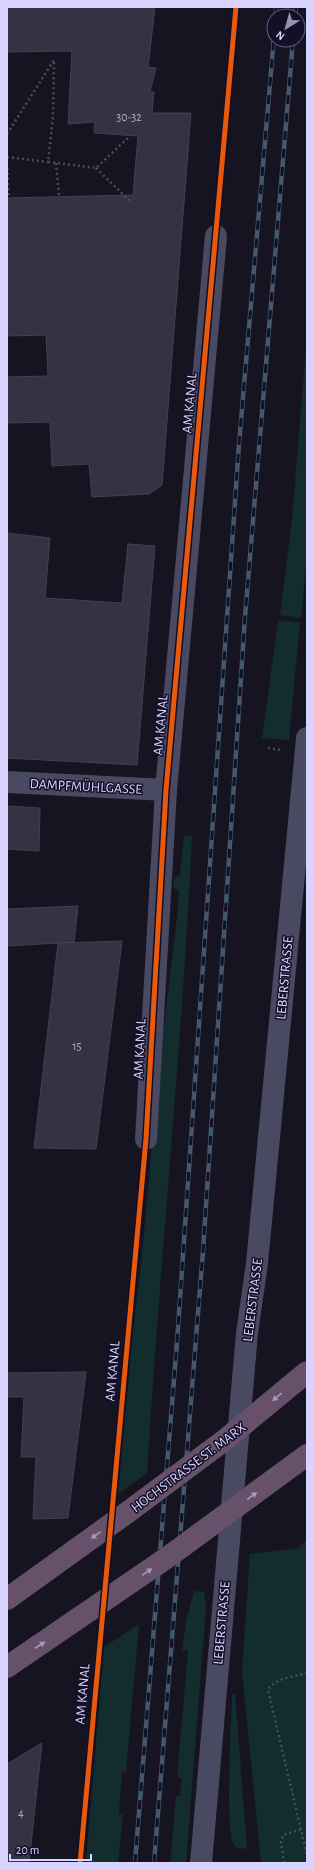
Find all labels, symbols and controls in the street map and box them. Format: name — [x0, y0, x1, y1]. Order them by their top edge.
north arrow — [266, 8, 306, 48]
text: N — [274, 29, 287, 42]
house number: 30-32 — [116, 111, 142, 123]
street label: AM KANAL — [180, 372, 200, 434]
street label: AM KANAL — [151, 694, 171, 756]
street label: DAMPFMÜHLGASSE — [29, 774, 143, 797]
street label: LEBERSTRASSE — [274, 936, 296, 1020]
street label: AM KANAL — [131, 1018, 149, 1080]
house number: 15 — [72, 1040, 82, 1052]
street label: LEBERSTRASSE — [241, 1257, 265, 1343]
street label: AM KANAL — [103, 1340, 123, 1402]
one-way arrow — [272, 1392, 282, 1401]
street label: HOCHSTRASSE ST. MARX — [129, 1420, 248, 1515]
one-way arrow — [247, 1492, 258, 1500]
one-way arrow — [91, 1531, 102, 1539]
one-way arrow — [141, 1568, 152, 1576]
street label: LEBERSTRASSE — [211, 1581, 233, 1665]
one-way arrow — [34, 1642, 45, 1649]
street label: AM KANAL — [73, 1663, 93, 1725]
house number: 4 — [18, 1807, 24, 1819]
scale bar — [10, 1836, 91, 1862]
text: 20 m — [16, 1844, 39, 1856]

